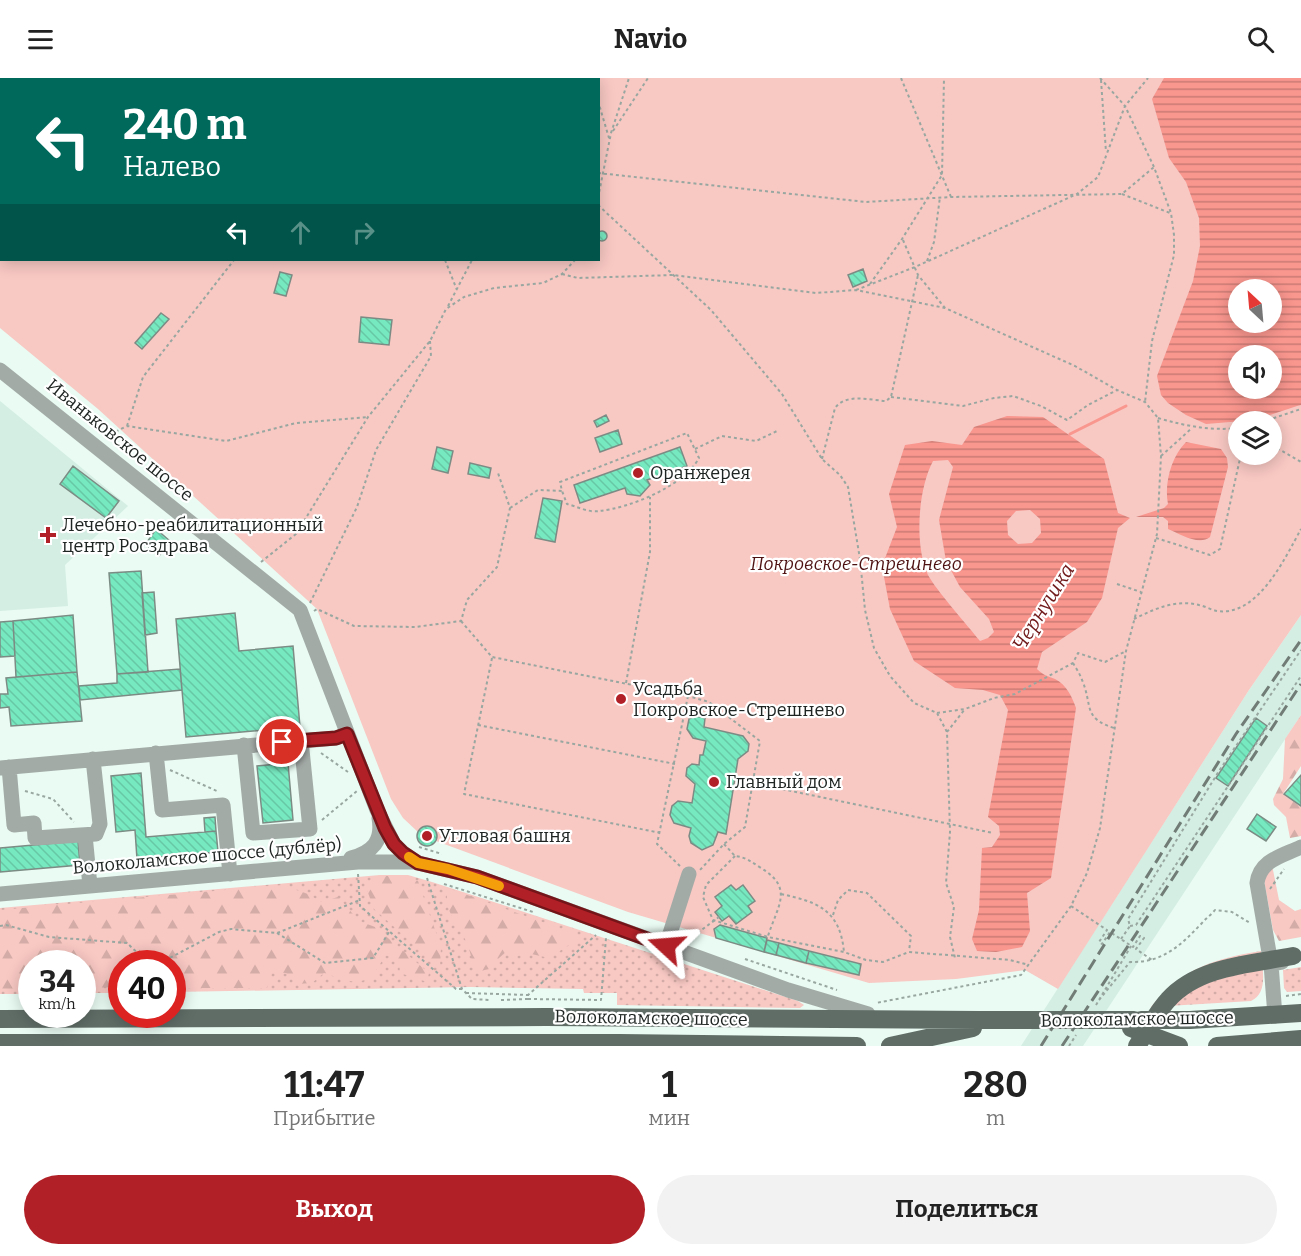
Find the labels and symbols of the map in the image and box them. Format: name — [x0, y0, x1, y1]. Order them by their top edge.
north arrow — [1228, 279, 1282, 333]
street label: Иваньковское шоссе — [42, 374, 198, 506]
place label: Оранжерея — [650, 462, 750, 484]
marker: Оранжерея — [631, 466, 645, 480]
place label: Лечебно-реабилитационный центр Росздрава — [62, 514, 324, 557]
marker: Лечебно-реабилитационный центр Росздрава — [39, 526, 57, 544]
park label: Покровское-Стрешнево — [750, 553, 962, 575]
water label: Чернушка — [1007, 559, 1079, 655]
place label: Усадьба Покровское-Стрешнево — [633, 678, 845, 721]
marker: Усадьба Покровское-Стрешнево — [614, 692, 628, 706]
pin — [256, 716, 307, 767]
place label: Главный дом — [726, 771, 842, 793]
marker: Главный дом — [707, 775, 721, 789]
place label: Угловая башня — [439, 825, 571, 847]
marker: Угловая башня — [420, 829, 434, 843]
street label: Волоколамское шоссе (дублёр) — [72, 833, 342, 879]
position arrow — [634, 914, 698, 978]
speed limit sign: 40 — [108, 950, 186, 1028]
street label: Волоколамское шоссе — [554, 1005, 748, 1031]
street label: Волоколамское шоссе — [1040, 1006, 1234, 1032]

